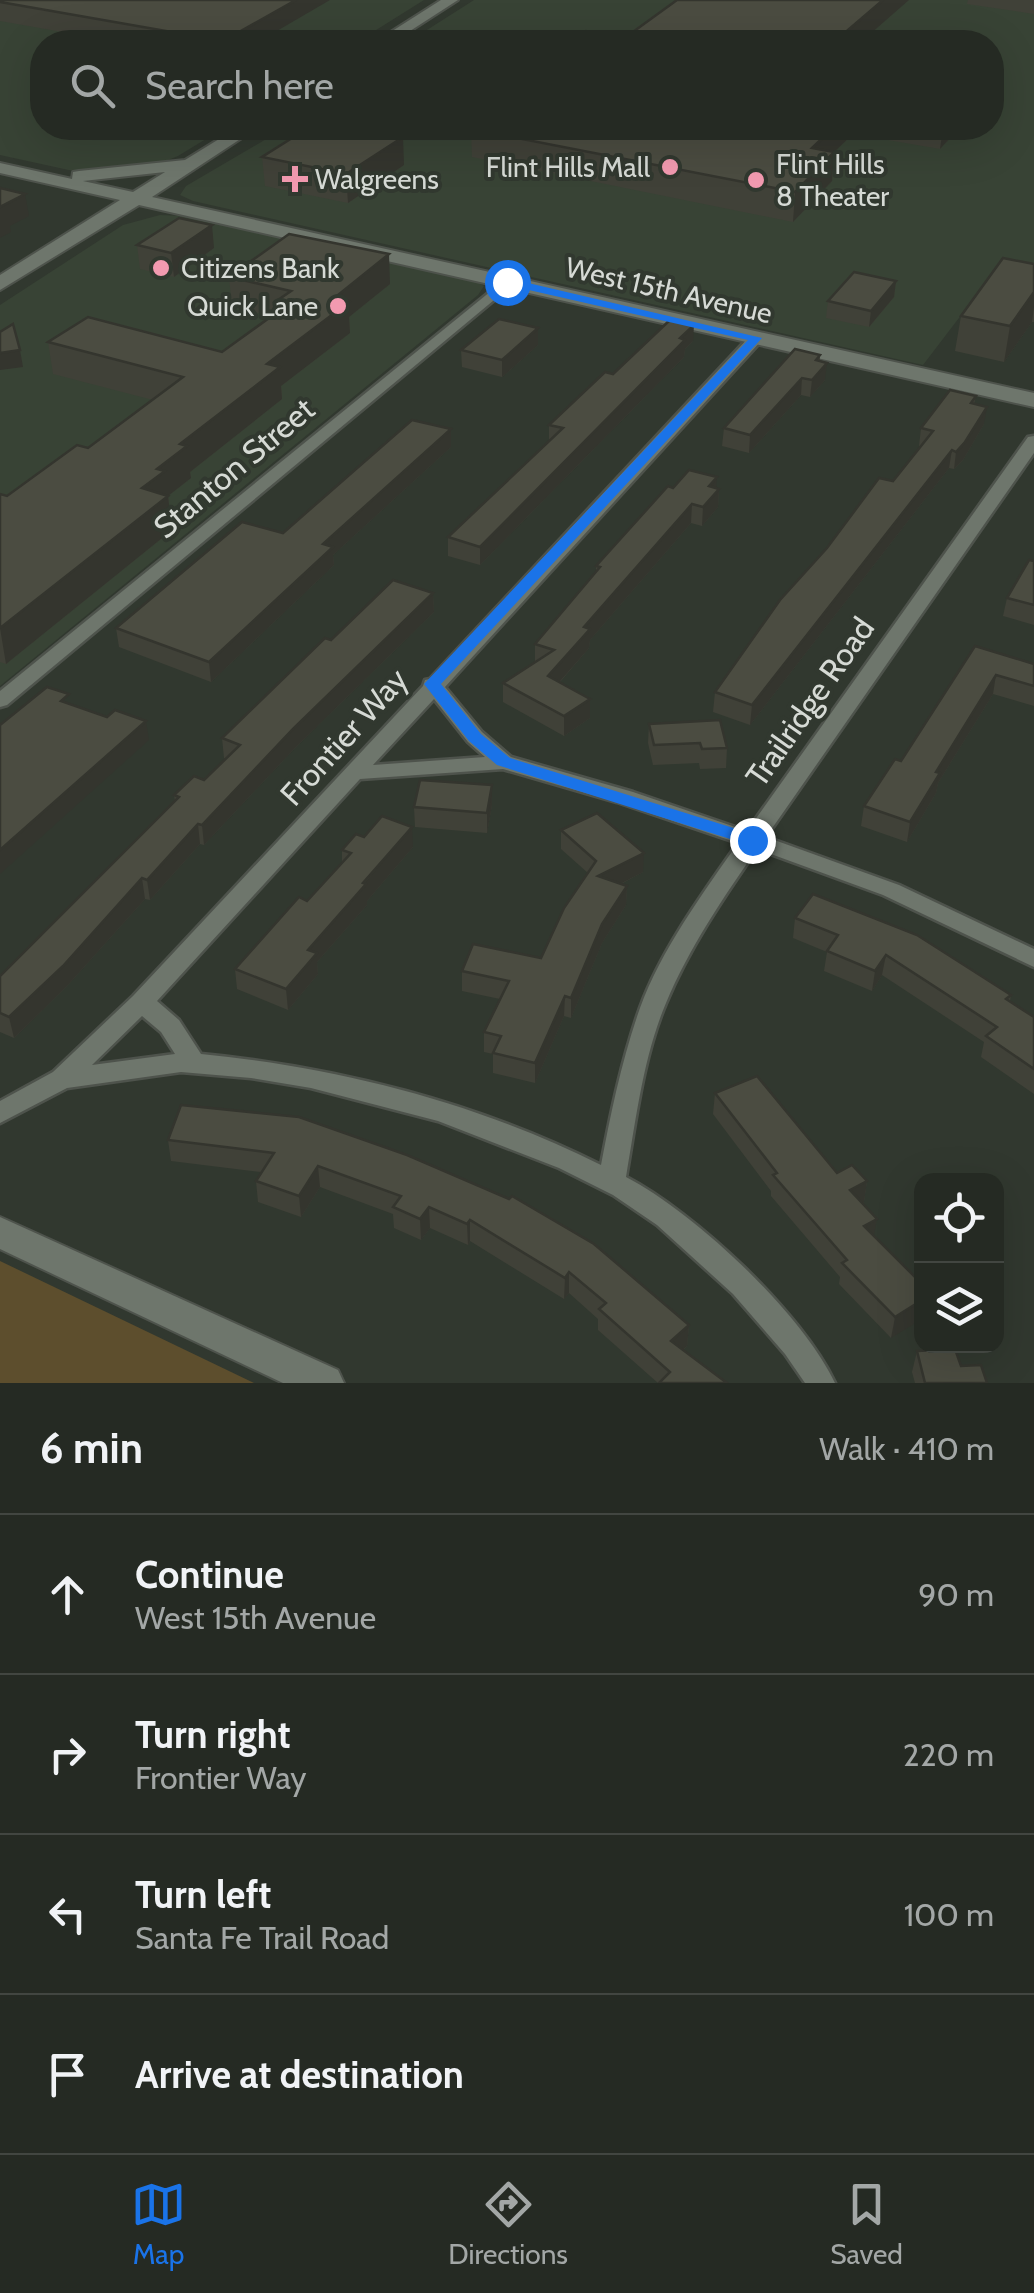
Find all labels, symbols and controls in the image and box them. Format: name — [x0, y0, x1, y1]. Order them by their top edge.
search box — [30, 30, 1004, 140]
icon: search — [65, 58, 120, 113]
text: Search here — [145, 62, 334, 109]
place label: Flint Hills 8 Theater — [776, 147, 889, 213]
place label: Flint Hills Mall — [486, 150, 650, 184]
marker: Flint Hills Mall — [659, 156, 681, 178]
place label: Walgreens — [315, 162, 439, 196]
marker: Walgreens — [284, 168, 306, 190]
marker: Flint Hills 8 Theater — [745, 169, 767, 191]
street label: West 15th Avenue — [562, 250, 776, 330]
place label: Citizens Bank — [181, 251, 340, 285]
marker: Citizens Bank — [150, 257, 172, 279]
route start — [485, 260, 531, 306]
place label: Quick Lane — [187, 289, 318, 323]
marker: Quick Lane — [327, 295, 349, 317]
street label: Stanton Street — [145, 389, 322, 546]
street label: Trailridge Road — [737, 610, 882, 794]
street label: Frontier Way — [272, 660, 415, 813]
route end — [730, 818, 776, 864]
map controls — [914, 1173, 1004, 1353]
button: locate — [914, 1173, 1004, 1263]
button: layers — [914, 1263, 1004, 1353]
text: 6 min — [40, 1422, 143, 1474]
text: Walk · 410 m — [819, 1429, 994, 1468]
text: Continue — [135, 1551, 284, 1598]
icon: ahead — [40, 1567, 95, 1622]
text: 90 m — [918, 1575, 994, 1614]
text: West 15th Avenue — [135, 1598, 376, 1637]
text: Turn right — [135, 1711, 291, 1758]
icon: right — [40, 1727, 95, 1782]
text: 220 m — [903, 1735, 994, 1774]
text: Frontier Way — [135, 1758, 306, 1797]
text: Turn left — [135, 1871, 271, 1918]
icon: left — [40, 1887, 95, 1942]
text: 100 m — [904, 1895, 994, 1934]
text: Santa Fe Trail Road — [135, 1918, 389, 1957]
icon: arrive — [40, 2047, 95, 2102]
text: Arrive at destination — [135, 2051, 464, 2098]
tab: Map — [131, 2177, 186, 2271]
tab: Directions — [448, 2177, 568, 2271]
tab: Saved — [830, 2177, 903, 2271]

